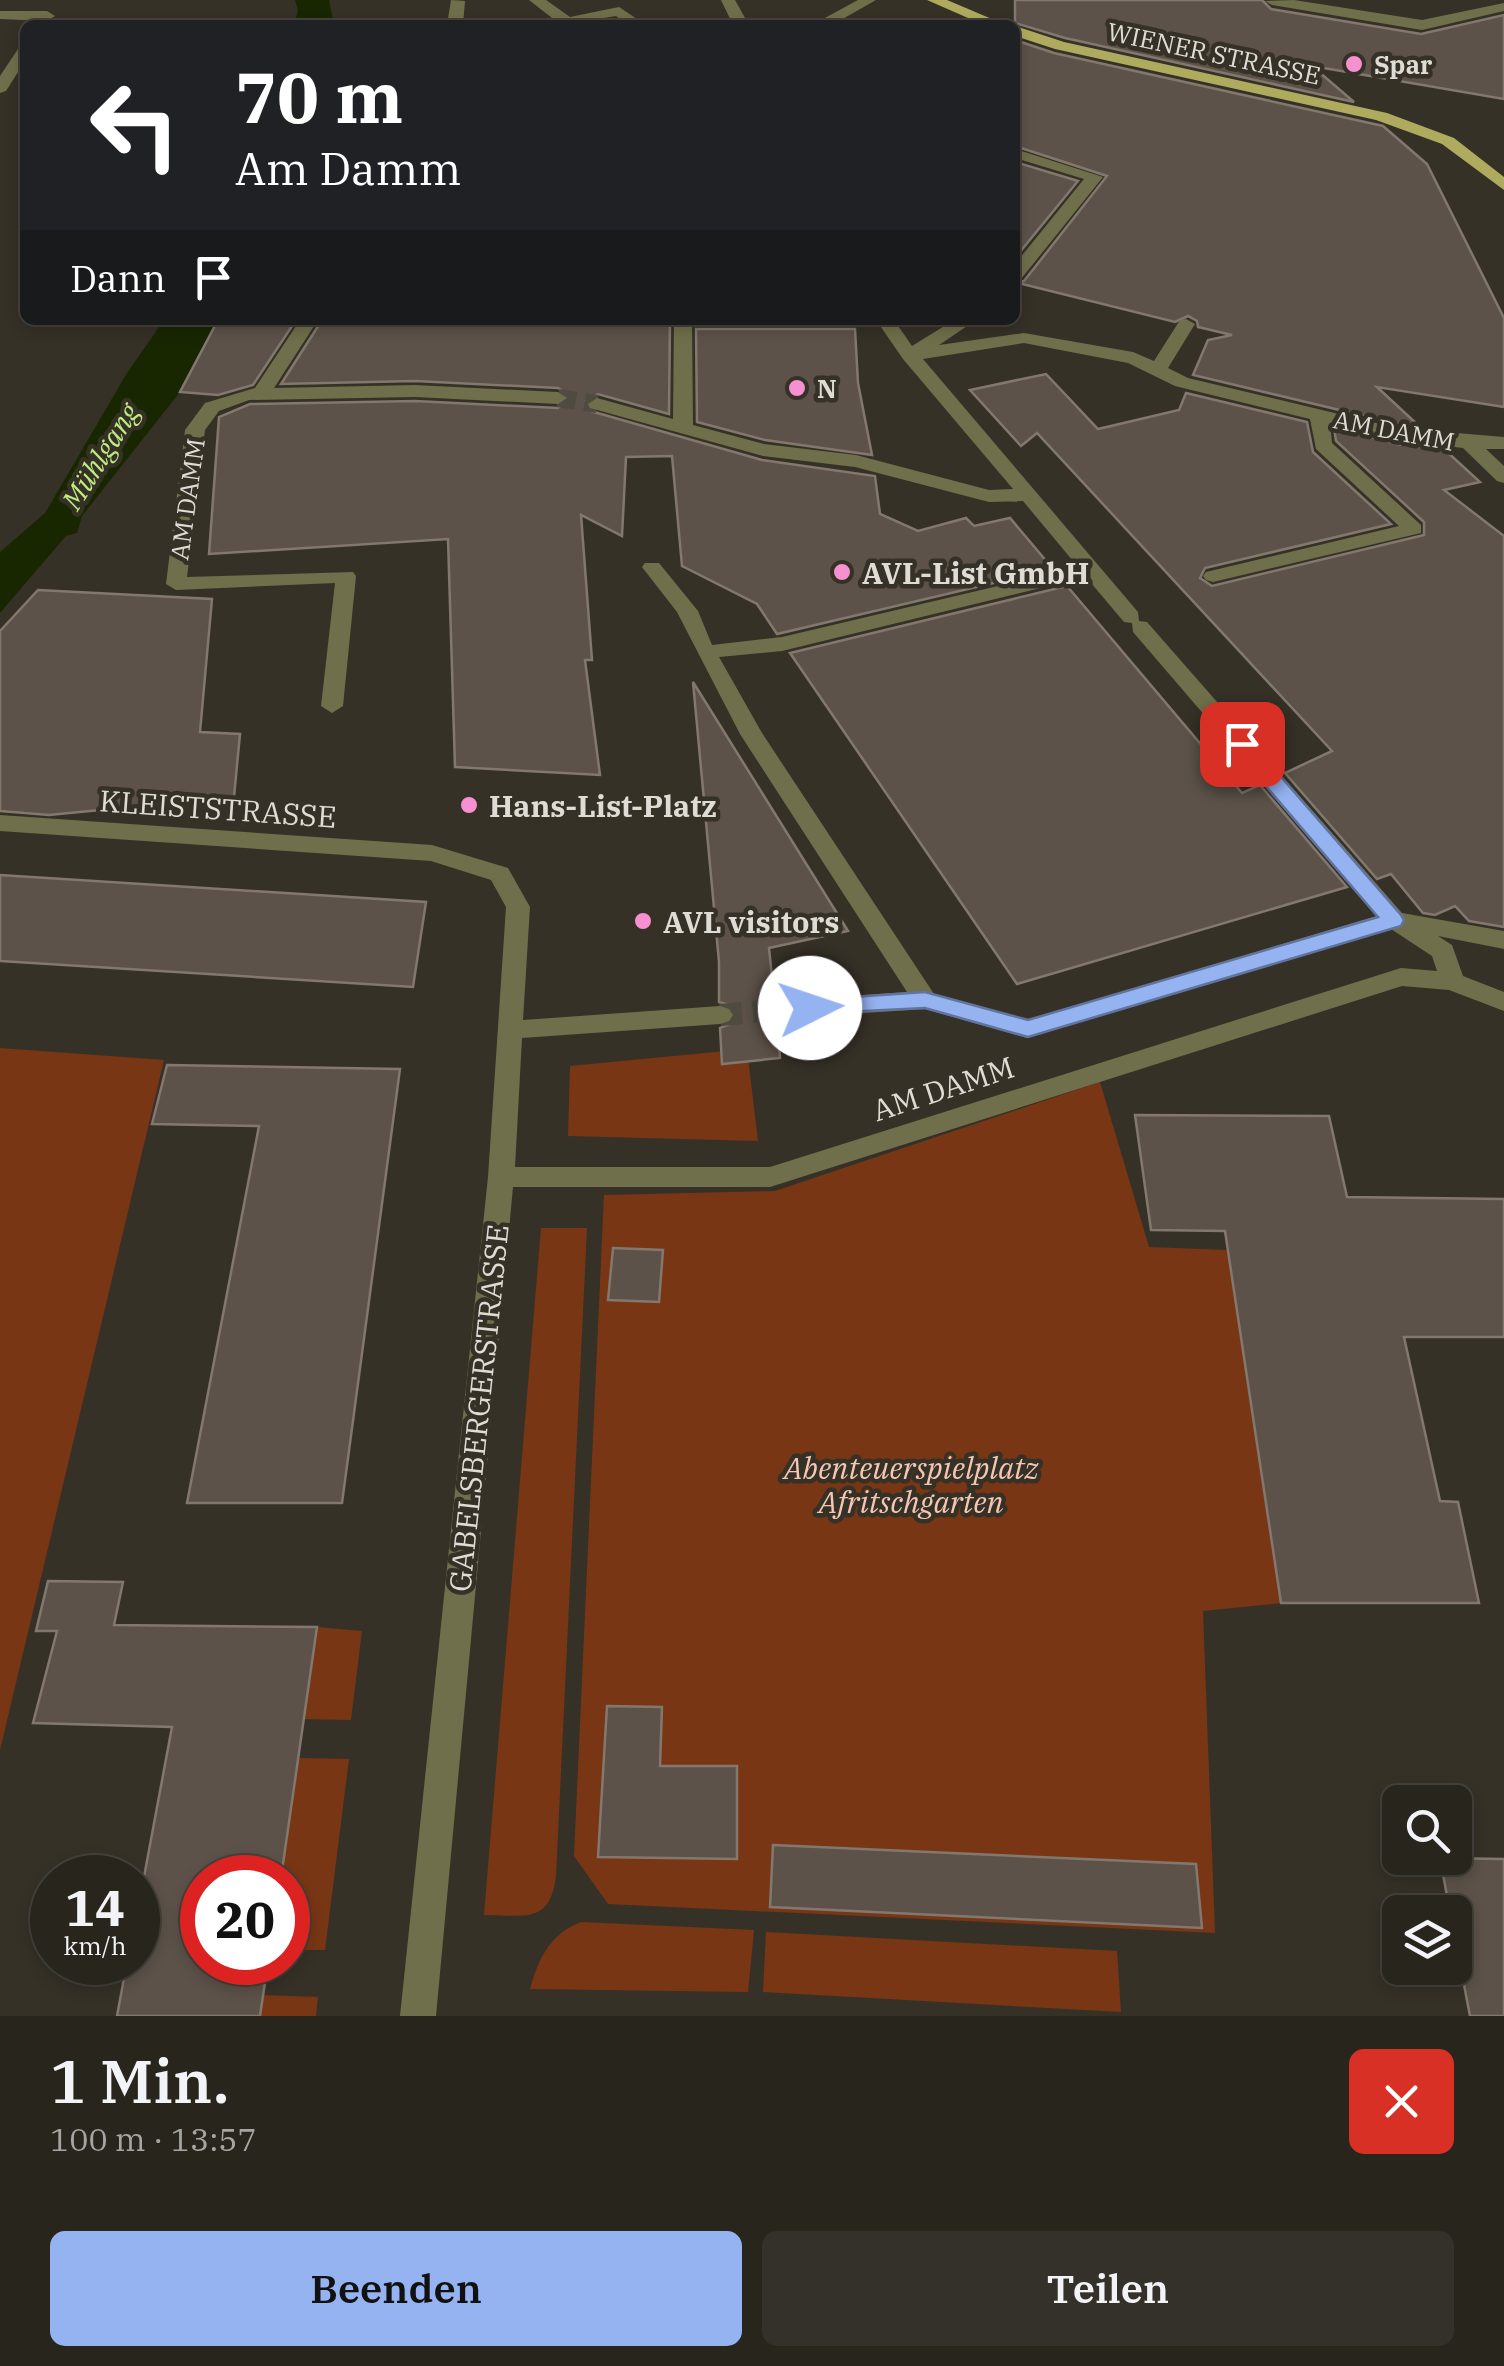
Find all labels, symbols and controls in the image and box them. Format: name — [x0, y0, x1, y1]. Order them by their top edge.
street label: WIENER STRASSE — [1104, 14, 1324, 92]
place label: Spar — [1374, 48, 1433, 81]
text: 70 m — [235, 51, 403, 142]
marker: Spar — [1343, 53, 1365, 75]
icon: left — [70, 60, 200, 190]
text: Am Damm — [235, 139, 461, 197]
icon: arrive — [186, 250, 241, 305]
text: Dann — [70, 253, 166, 302]
place label: N — [817, 372, 837, 405]
marker: N — [786, 377, 808, 399]
water label: Mühlgang — [52, 395, 148, 517]
street label: AM DAMM — [1331, 402, 1457, 458]
street label: AM DAMM — [162, 436, 212, 562]
place label: AVL-List GmbH — [862, 553, 1089, 592]
marker: AVL-List GmbH — [831, 561, 853, 583]
pin — [1200, 702, 1285, 787]
icon: arrive — [1215, 717, 1270, 772]
street label: KLEISTSTRASSE — [98, 780, 338, 836]
place label: Hans-List-Platz — [489, 786, 717, 825]
marker: Hans-List-Platz — [458, 794, 480, 816]
place label: AVL visitors — [663, 902, 840, 941]
marker: AVL visitors — [632, 910, 654, 932]
position arrow — [758, 956, 862, 1060]
street label: AM DAMM — [867, 1047, 1019, 1129]
street label: GABELSBERGERSTRASSE — [439, 1222, 517, 1594]
park label: Abenteuerspielplatz Afritschgarten — [782, 1448, 1039, 1521]
map controls — [1382, 1785, 1472, 1985]
button: search — [1382, 1785, 1472, 1875]
speed limit sign: 20 — [180, 1855, 310, 1985]
text: 14 — [65, 1875, 125, 1940]
button: layers — [1382, 1895, 1472, 1985]
text: km/h — [63, 1929, 127, 1962]
text: 1 Min. — [50, 2041, 229, 2120]
button: close — [1349, 2049, 1454, 2154]
text: 100 m · 13:57 — [50, 2118, 257, 2160]
button: Beenden — [50, 2231, 742, 2346]
button: Teilen — [762, 2231, 1454, 2346]

